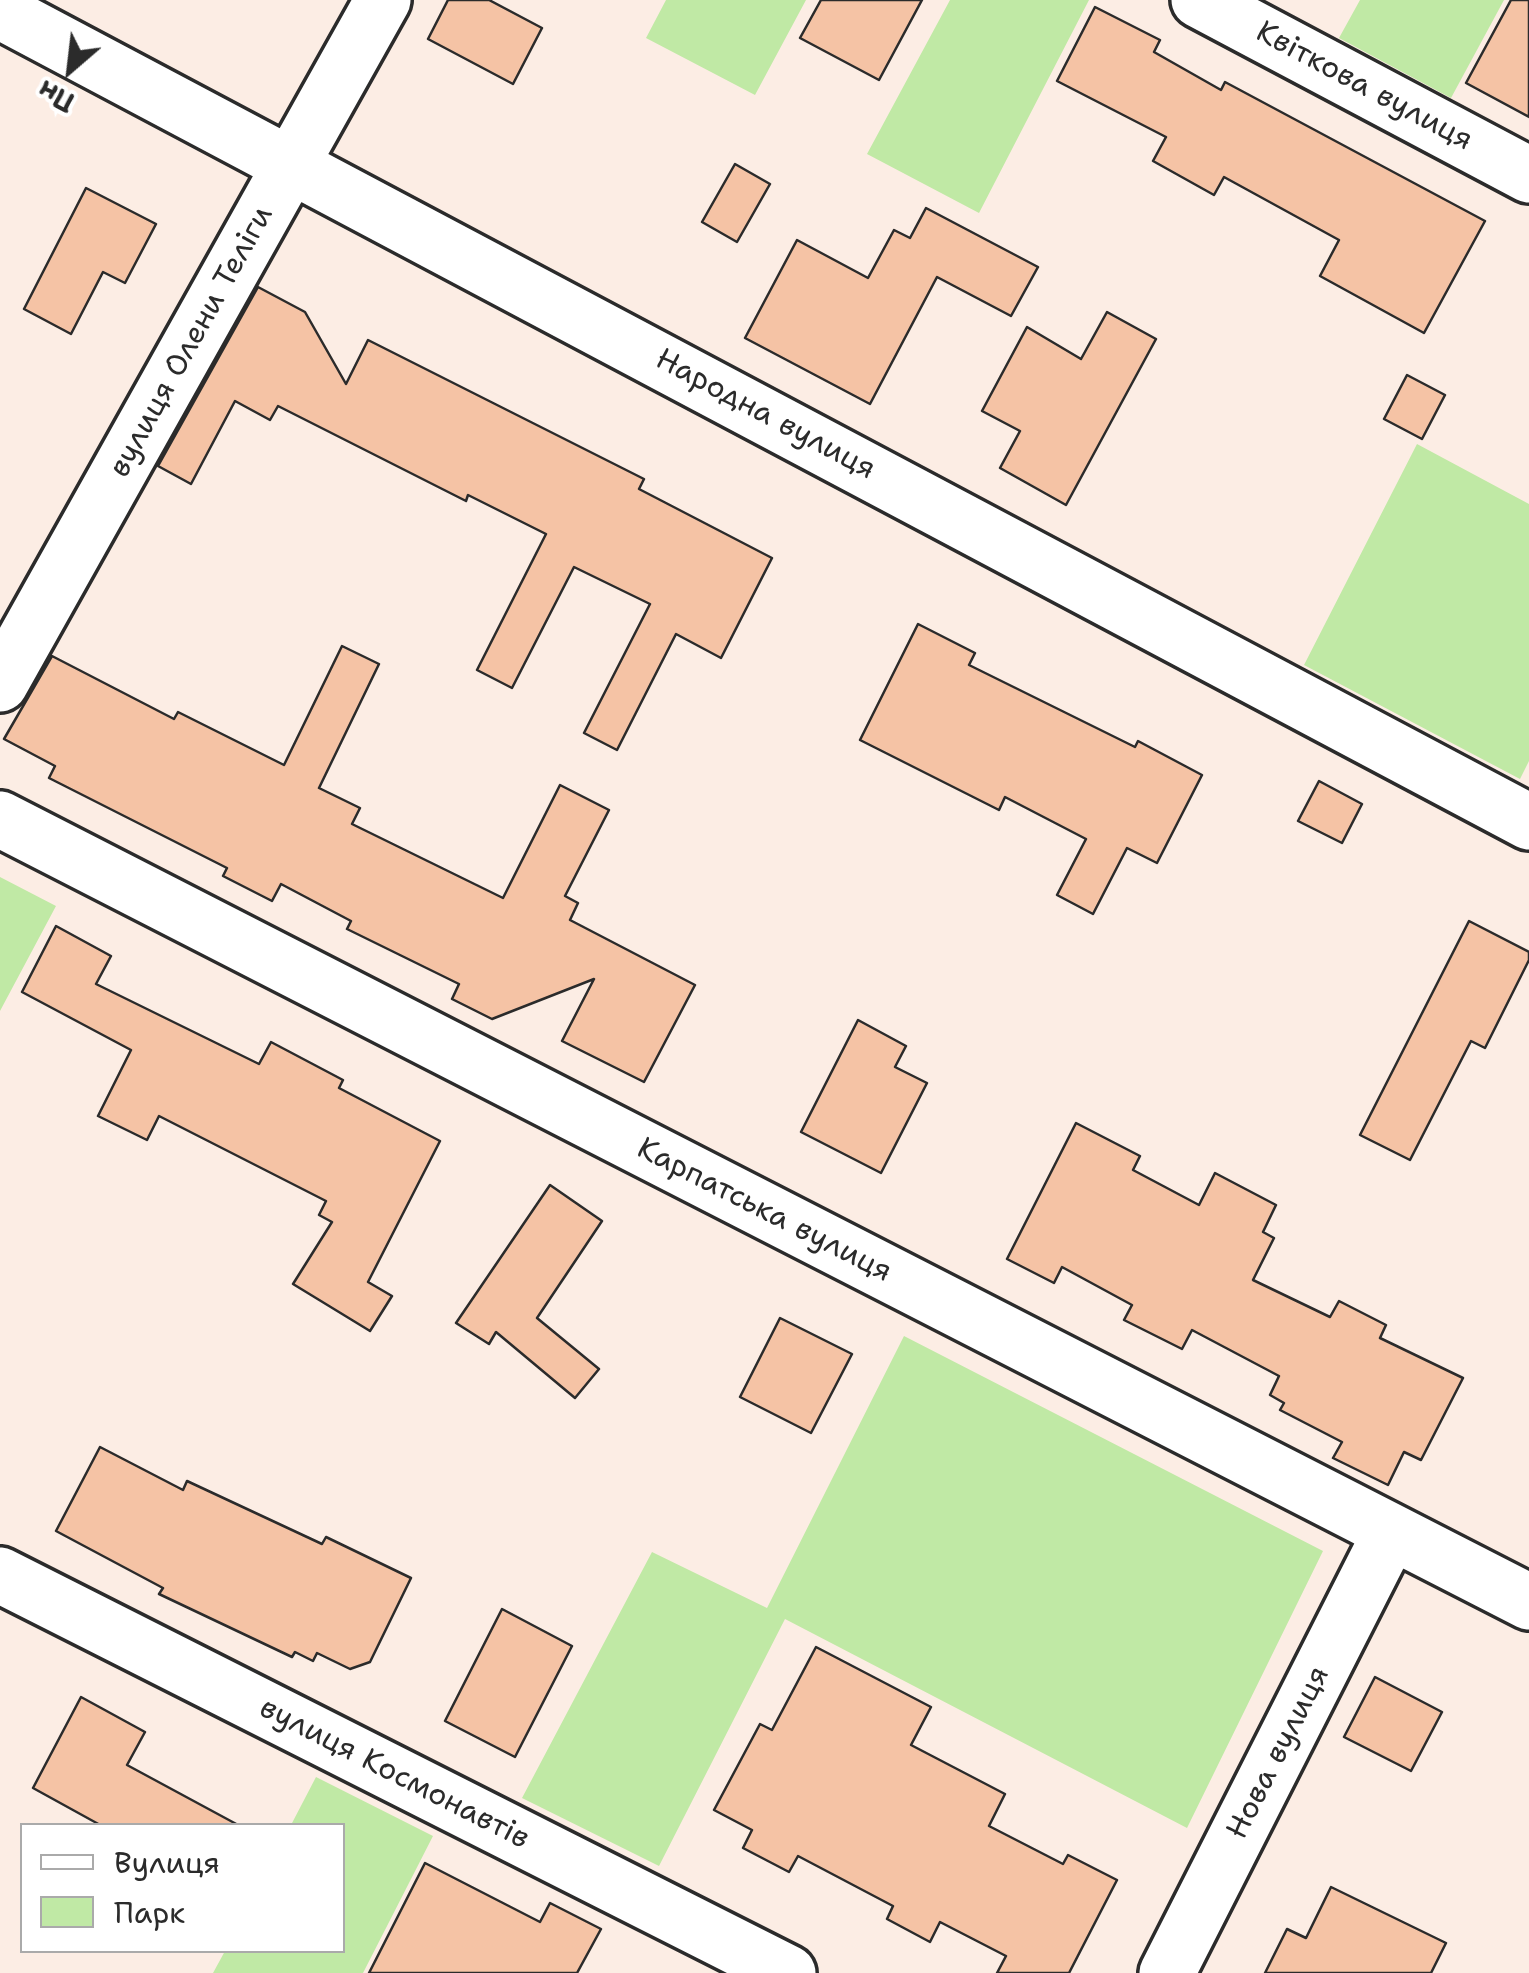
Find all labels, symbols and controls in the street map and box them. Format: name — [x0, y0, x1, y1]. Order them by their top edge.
street label: Квіткова вулиця — [1250, 15, 1478, 159]
north arrow — [20, 20, 120, 120]
text: Пн — [31, 71, 81, 122]
street label: вулиця Олени Теліги — [102, 200, 282, 484]
street label: Народна вулиця — [649, 342, 881, 488]
street label: Карпатська вулиця — [631, 1131, 897, 1291]
street label: Нова вулиця — [1220, 1661, 1338, 1845]
street label: вулиця Космонавтів — [253, 1690, 535, 1858]
legend — [20, 1823, 345, 1953]
text: Вулиця — [114, 1842, 220, 1883]
text: Парк — [114, 1892, 185, 1933]

